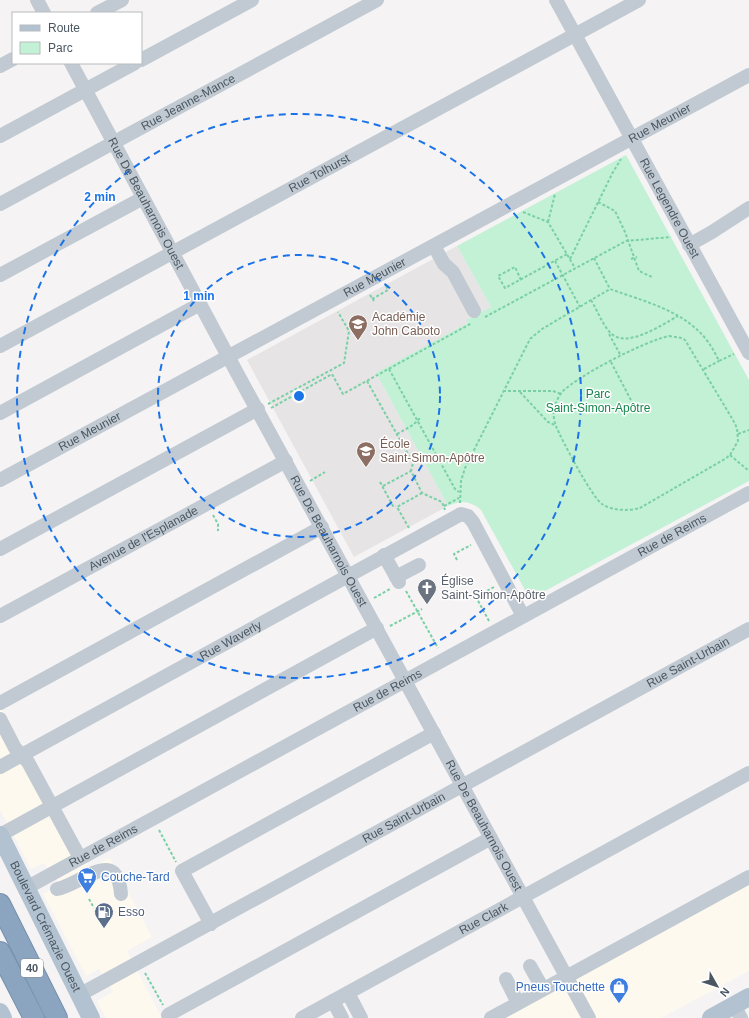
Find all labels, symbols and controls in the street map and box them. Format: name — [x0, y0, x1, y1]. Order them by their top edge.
legend — [12, 12, 142, 64]
text: Route — [48, 21, 80, 35]
text: Parc — [48, 41, 73, 55]
street label: Rue Jeanne-Mance — [139, 71, 238, 133]
street label: Rue Meunier — [626, 101, 693, 146]
street label: Rue De Beauharnois Ouest — [105, 135, 187, 272]
street label: Rue Tolhurst — [286, 151, 353, 195]
street label: Rue Legendre Ouest — [637, 156, 703, 261]
text: 2 min — [84, 190, 116, 204]
street label: Rue Meunier — [341, 255, 408, 300]
text: 1 min — [183, 289, 215, 303]
place label: Académie John Caboto — [372, 310, 440, 338]
school or university icon: Académie John Caboto — [347, 313, 369, 341]
park label: Parc Saint-Simon-Apôtre — [546, 387, 651, 415]
centre of rings — [292, 389, 306, 403]
street label: Rue Meunier — [56, 409, 123, 454]
place label: École Saint-Simon-Apôtre — [380, 436, 485, 465]
school or university icon: École Saint-Simon-Apôtre — [355, 440, 377, 468]
street label: Rue De Beauharnois Ouest — [287, 473, 370, 609]
street label: Avenue de l'Esplanade — [86, 503, 201, 574]
street label: Rue de Reims — [635, 511, 709, 560]
place label: Église Saint-Simon-Apôtre — [441, 573, 546, 602]
church icon: Église Saint-Simon-Apôtre — [416, 577, 438, 605]
street label: Rue Waverly — [197, 618, 264, 663]
street label: Rue Saint-Urbain — [644, 634, 732, 691]
street label: Rue de Reims — [351, 666, 424, 715]
street label: Rue De Beauharnois Ouest — [443, 758, 526, 894]
street label: Rue Saint-Urbain — [360, 789, 448, 846]
street label: Rue de Reims — [66, 821, 140, 870]
street label: Boulevard Crémazie Ouest — [7, 859, 84, 995]
supermarket icon: Couche-Tard — [76, 866, 98, 894]
place label: Couche-Tard — [101, 870, 170, 884]
street label: Rue Clark — [457, 899, 511, 937]
fuel station icon: Esso — [93, 901, 115, 929]
place label: Esso — [118, 905, 145, 919]
road number: 40 — [21, 959, 43, 977]
north arrow — [697, 966, 737, 1006]
shop icon: Pneus Touchette — [608, 976, 630, 1004]
place label: Pneus Touchette — [516, 980, 605, 994]
text: N — [718, 985, 732, 999]

